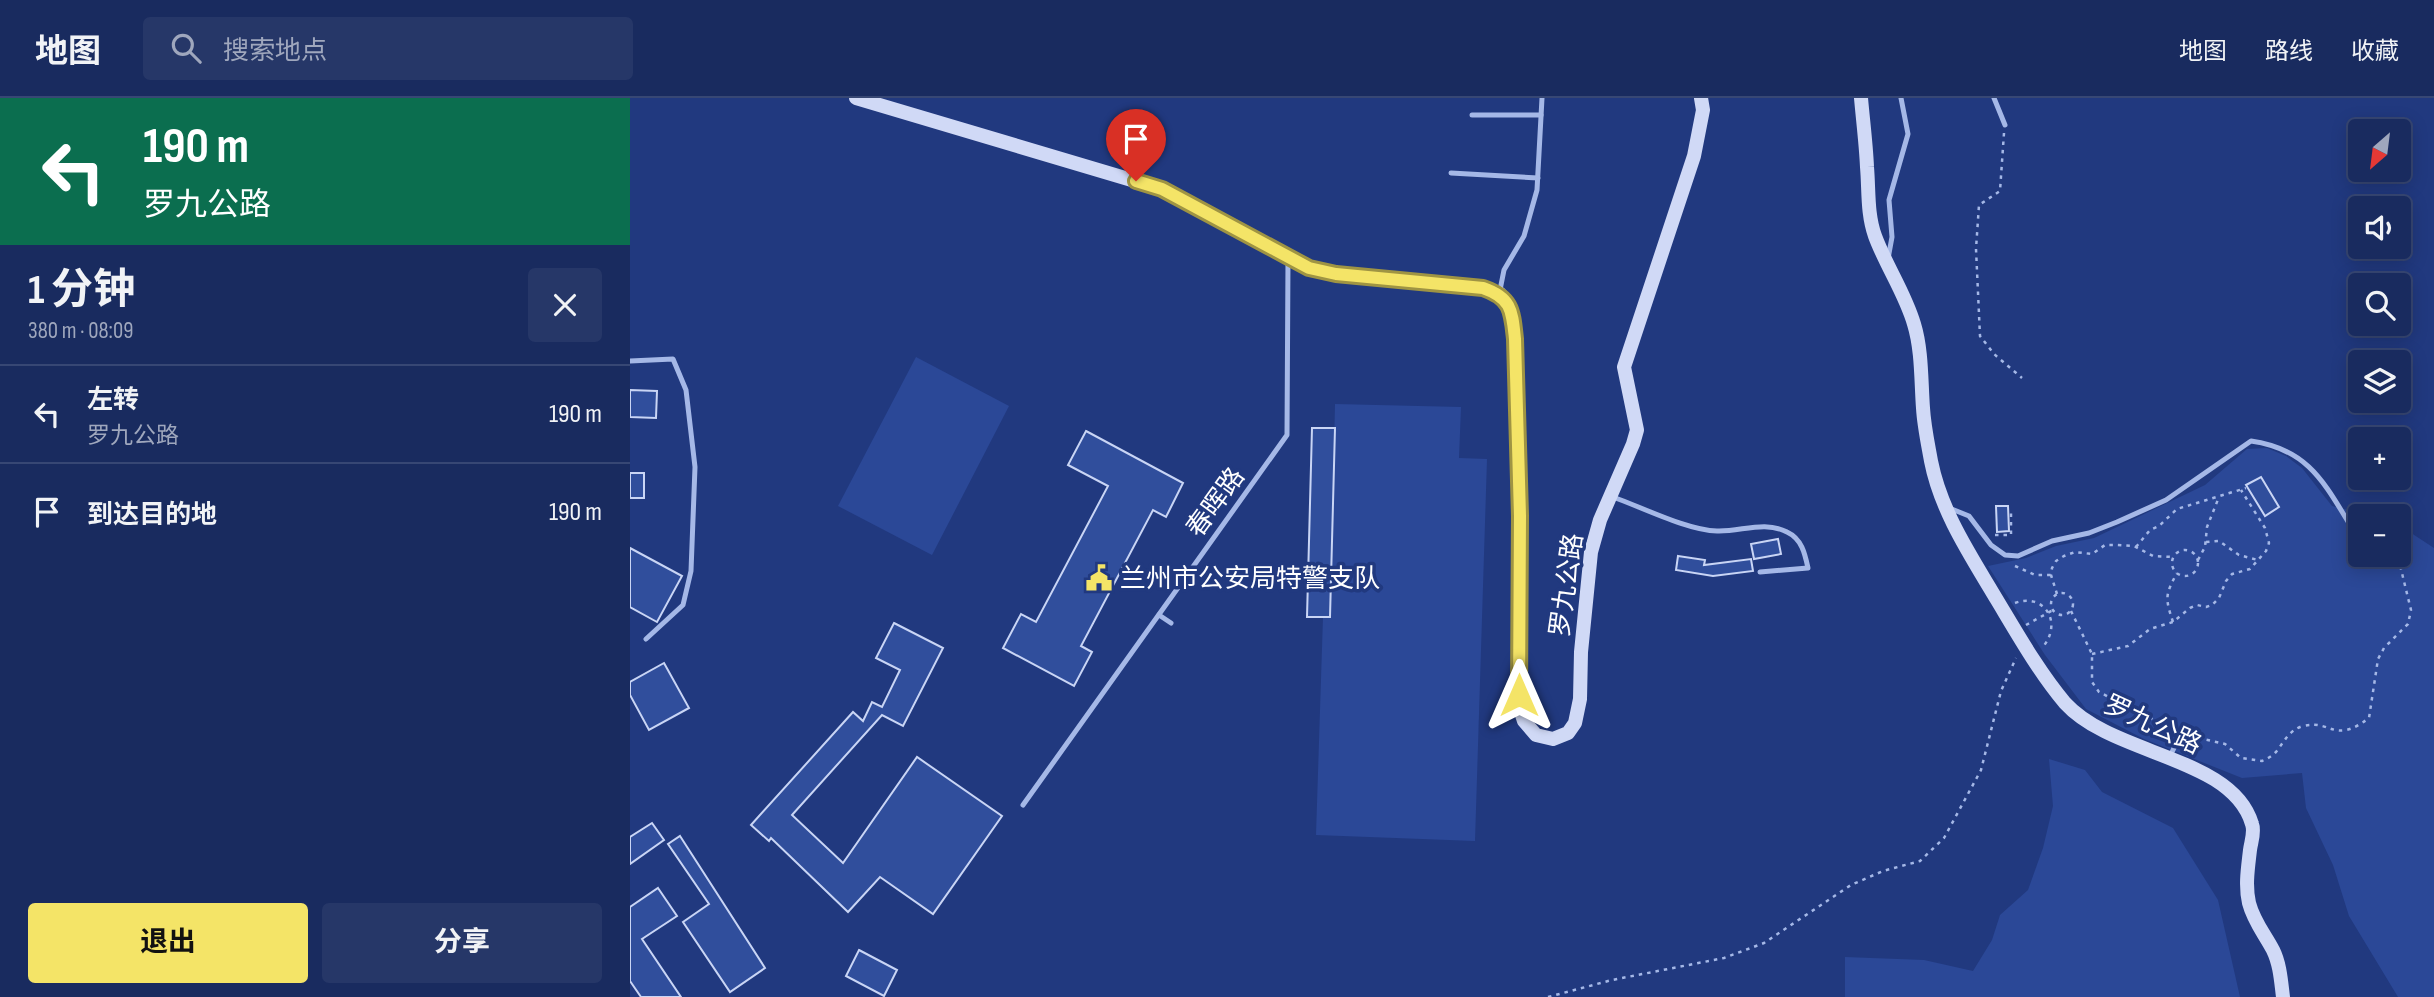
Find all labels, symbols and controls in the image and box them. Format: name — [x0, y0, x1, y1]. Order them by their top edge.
search box — [143, 17, 633, 80]
icon: search — [167, 29, 205, 67]
text: 地图 — [35, 32, 101, 72]
text: 搜索地点 — [223, 36, 327, 67]
text: 地图 — [2179, 37, 2227, 66]
text: 路线 — [2265, 37, 2313, 66]
text: 收藏 — [2351, 37, 2399, 66]
pin — [1106, 109, 1166, 181]
text: 190 m — [143, 118, 249, 177]
north arrow — [2348, 119, 2412, 182]
map controls — [2348, 119, 2411, 567]
icon: arrive — [1117, 120, 1155, 158]
icon: left — [28, 126, 119, 217]
text: 罗九公路 — [143, 186, 271, 225]
button: sound — [2348, 196, 2411, 259]
text: 1 分钟 — [28, 265, 135, 316]
button: close — [528, 268, 602, 342]
button: search — [2348, 273, 2411, 336]
text: 380 m · 08:09 — [28, 317, 133, 345]
button: layers — [2348, 350, 2411, 413]
text: 左转 — [87, 385, 139, 416]
icon: left — [28, 395, 66, 433]
text: 190 m — [549, 399, 602, 430]
text: 罗九公路 — [87, 422, 179, 450]
button: + — [2348, 427, 2411, 490]
street label: 春晖路 — [1181, 462, 1252, 544]
icon: arrive — [28, 493, 66, 531]
text: 190 m — [549, 497, 602, 528]
text: 到达目的地 — [87, 500, 217, 531]
button: − — [2348, 504, 2411, 567]
street label: 罗九公路 — [1545, 532, 1590, 639]
public building icon: 兰州市公安局特警支队 — [1084, 563, 1114, 593]
place label: 兰州市公安局特警支队 — [1120, 564, 1380, 595]
position arrow — [1482, 658, 1556, 732]
street label: 罗九公路 — [2099, 689, 2206, 761]
button: 退出 — [28, 903, 308, 983]
button: 分享 — [322, 903, 602, 983]

